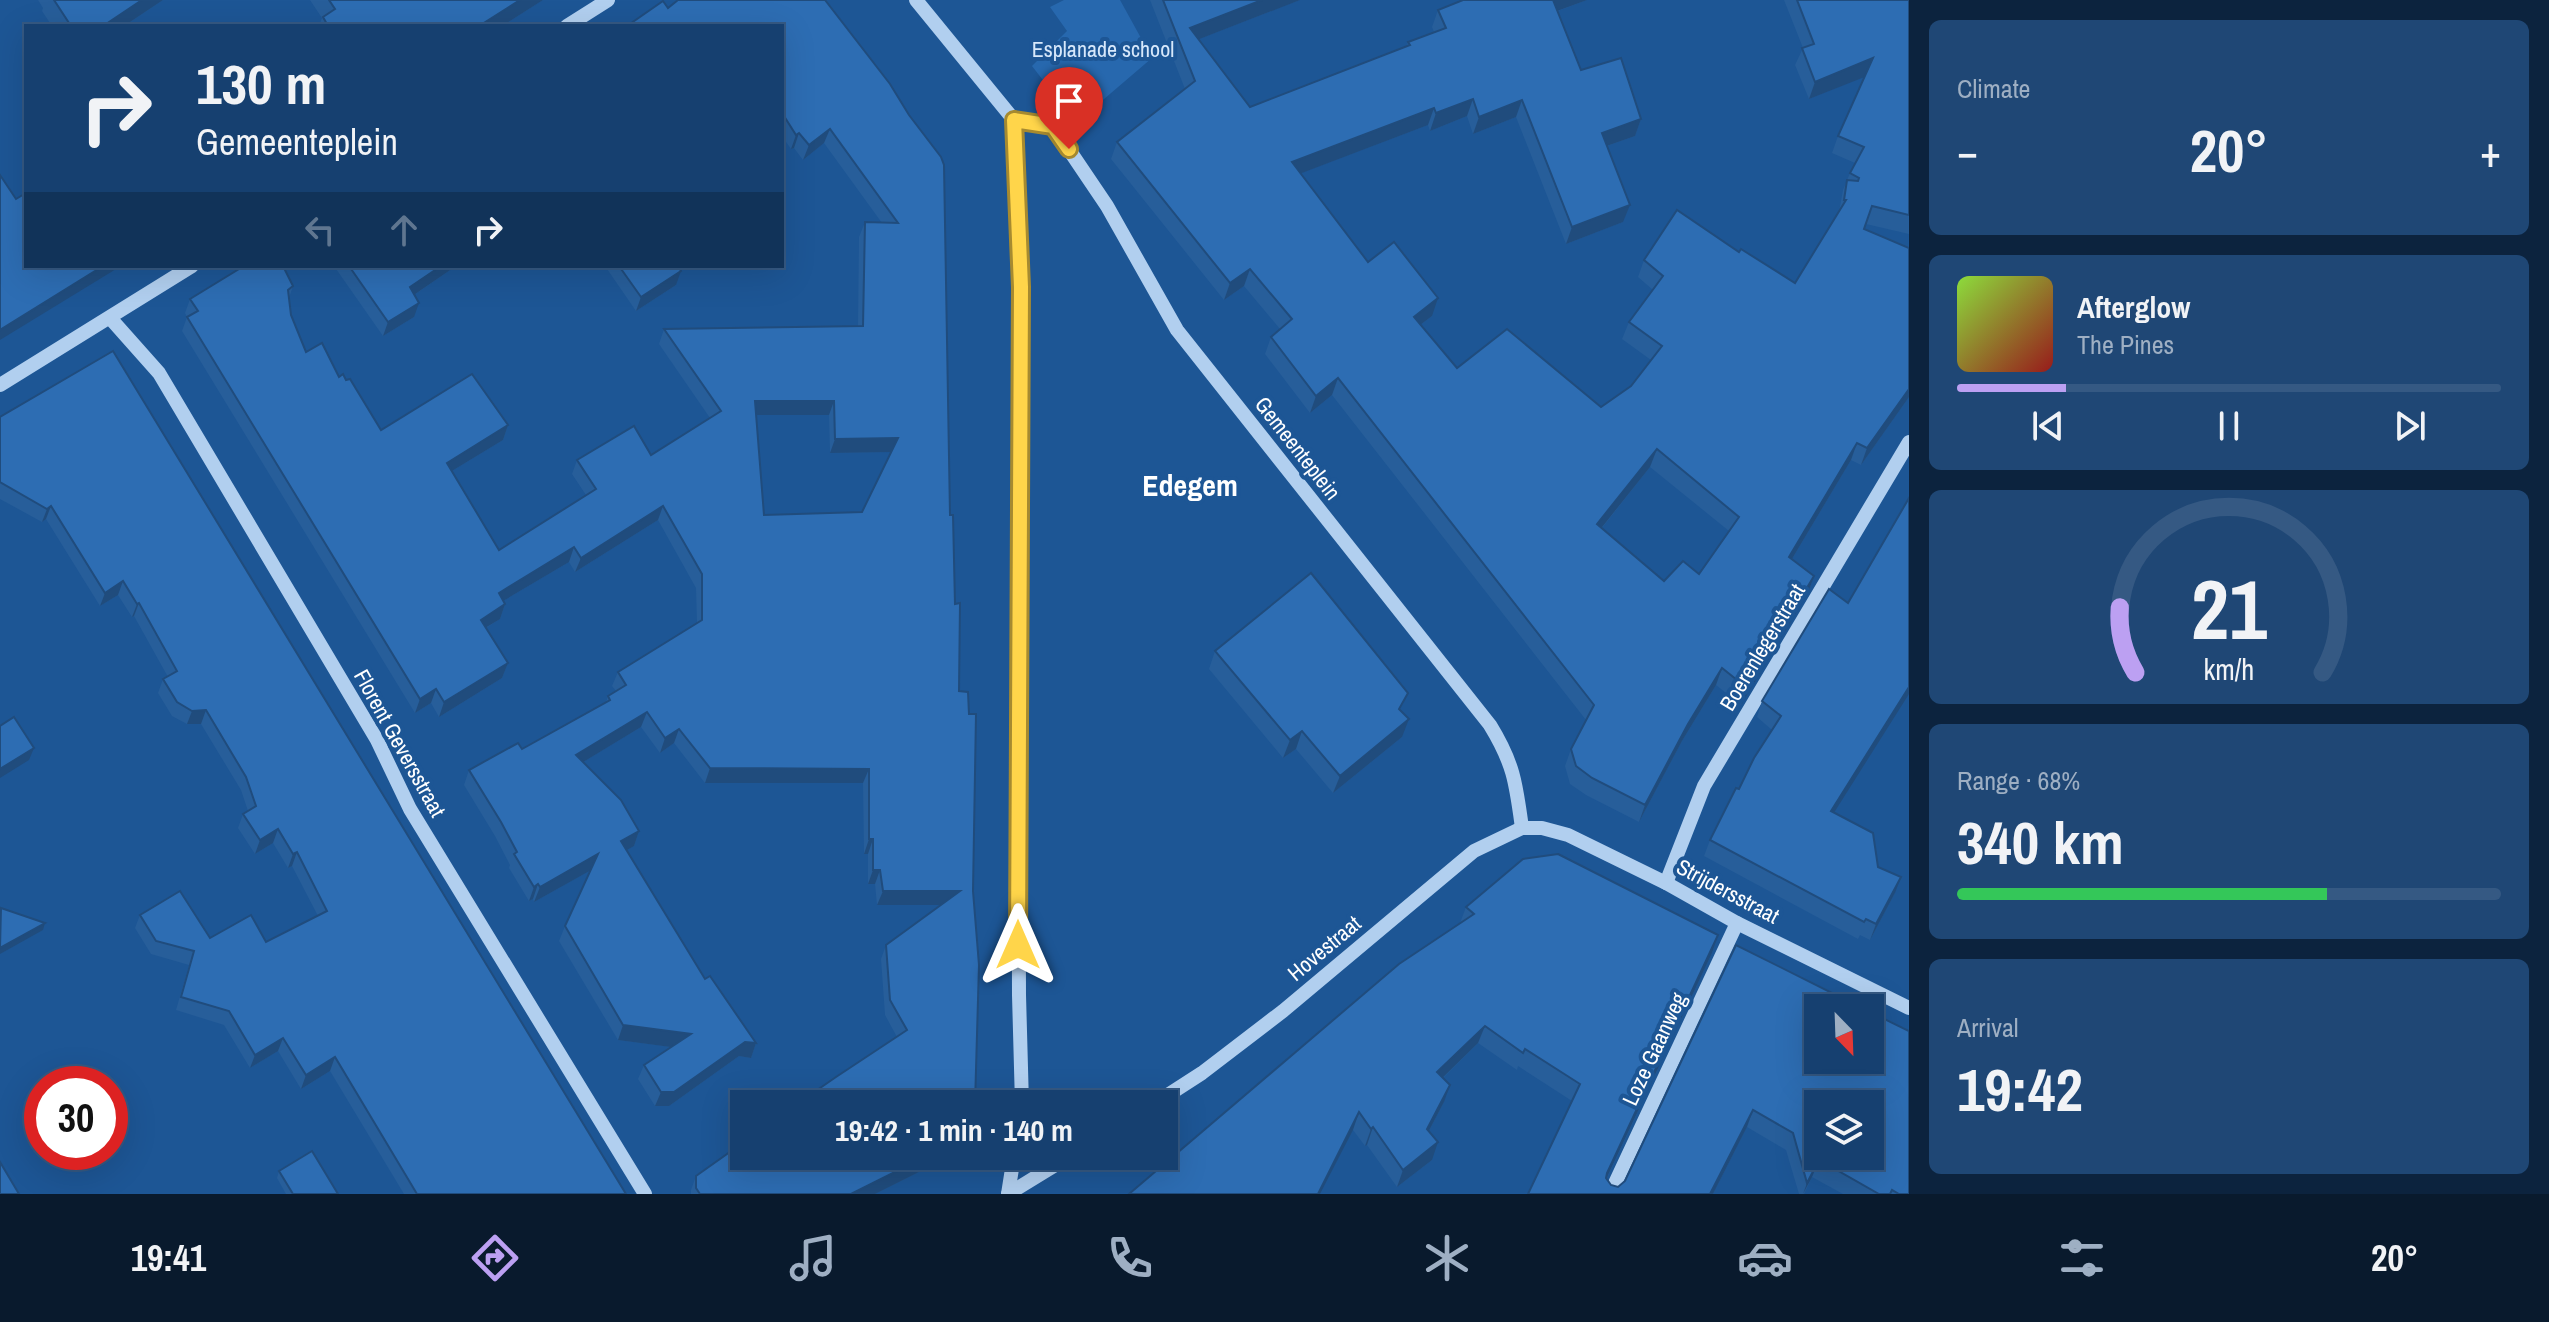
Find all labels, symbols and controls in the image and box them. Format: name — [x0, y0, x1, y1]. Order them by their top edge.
park label: Esplanade school — [1032, 34, 1174, 64]
text: 130 m — [196, 46, 326, 121]
icon: right — [64, 56, 168, 160]
pin — [1035, 67, 1103, 149]
text: Climate — [1957, 71, 2030, 106]
icon: arrive — [1047, 79, 1091, 123]
text: 20° — [2190, 110, 2268, 191]
text: Gemeenteplein — [196, 118, 398, 166]
text: − — [1957, 121, 1978, 181]
text: + — [2480, 121, 2501, 181]
icon: left — [298, 208, 342, 252]
icon: ahead — [382, 208, 426, 252]
icon: right — [466, 208, 510, 252]
text: Afterglow — [2077, 287, 2190, 327]
text: The Pines — [2077, 327, 2174, 362]
street label: Gemeenteplein — [1248, 390, 1348, 506]
icon: previous — [2026, 404, 2070, 448]
icon: pause — [2207, 404, 2251, 448]
icon: next — [2388, 404, 2432, 448]
district label: Edegem — [1142, 465, 1238, 505]
text: 21 — [2191, 553, 2267, 665]
street label: Boerenlegerstraat — [1712, 578, 1812, 716]
text: km/h — [2204, 650, 2254, 689]
street label: Florent Geversstraat — [347, 664, 453, 822]
text: Range · 68% — [1957, 763, 2080, 798]
text: 340 km — [1957, 802, 2124, 883]
street label: Strijdersstraat — [1671, 851, 1785, 931]
position arrow — [976, 903, 1060, 987]
street label: Hovestraat — [1281, 908, 1367, 988]
street label: Loze Gaanweg — [1615, 988, 1693, 1110]
north arrow — [1804, 994, 1884, 1074]
map controls — [1804, 994, 1884, 1170]
text: Arrival — [1957, 1010, 2019, 1045]
text: 19:42 — [1957, 1049, 2083, 1130]
speed limit sign: 30 — [24, 1066, 128, 1170]
button: layers — [1804, 1090, 1884, 1170]
text: 19:42 · 1 min · 140 m — [835, 1110, 1073, 1150]
icon: directions — [467, 1230, 523, 1286]
icon: music — [785, 1230, 841, 1286]
icon: phone — [1102, 1230, 1158, 1286]
icon: climate — [1419, 1230, 1475, 1286]
icon: car — [1737, 1230, 1793, 1286]
icon: filters — [2054, 1230, 2110, 1286]
text: 19:41 — [131, 1234, 206, 1282]
text: 20° — [2371, 1234, 2418, 1282]

